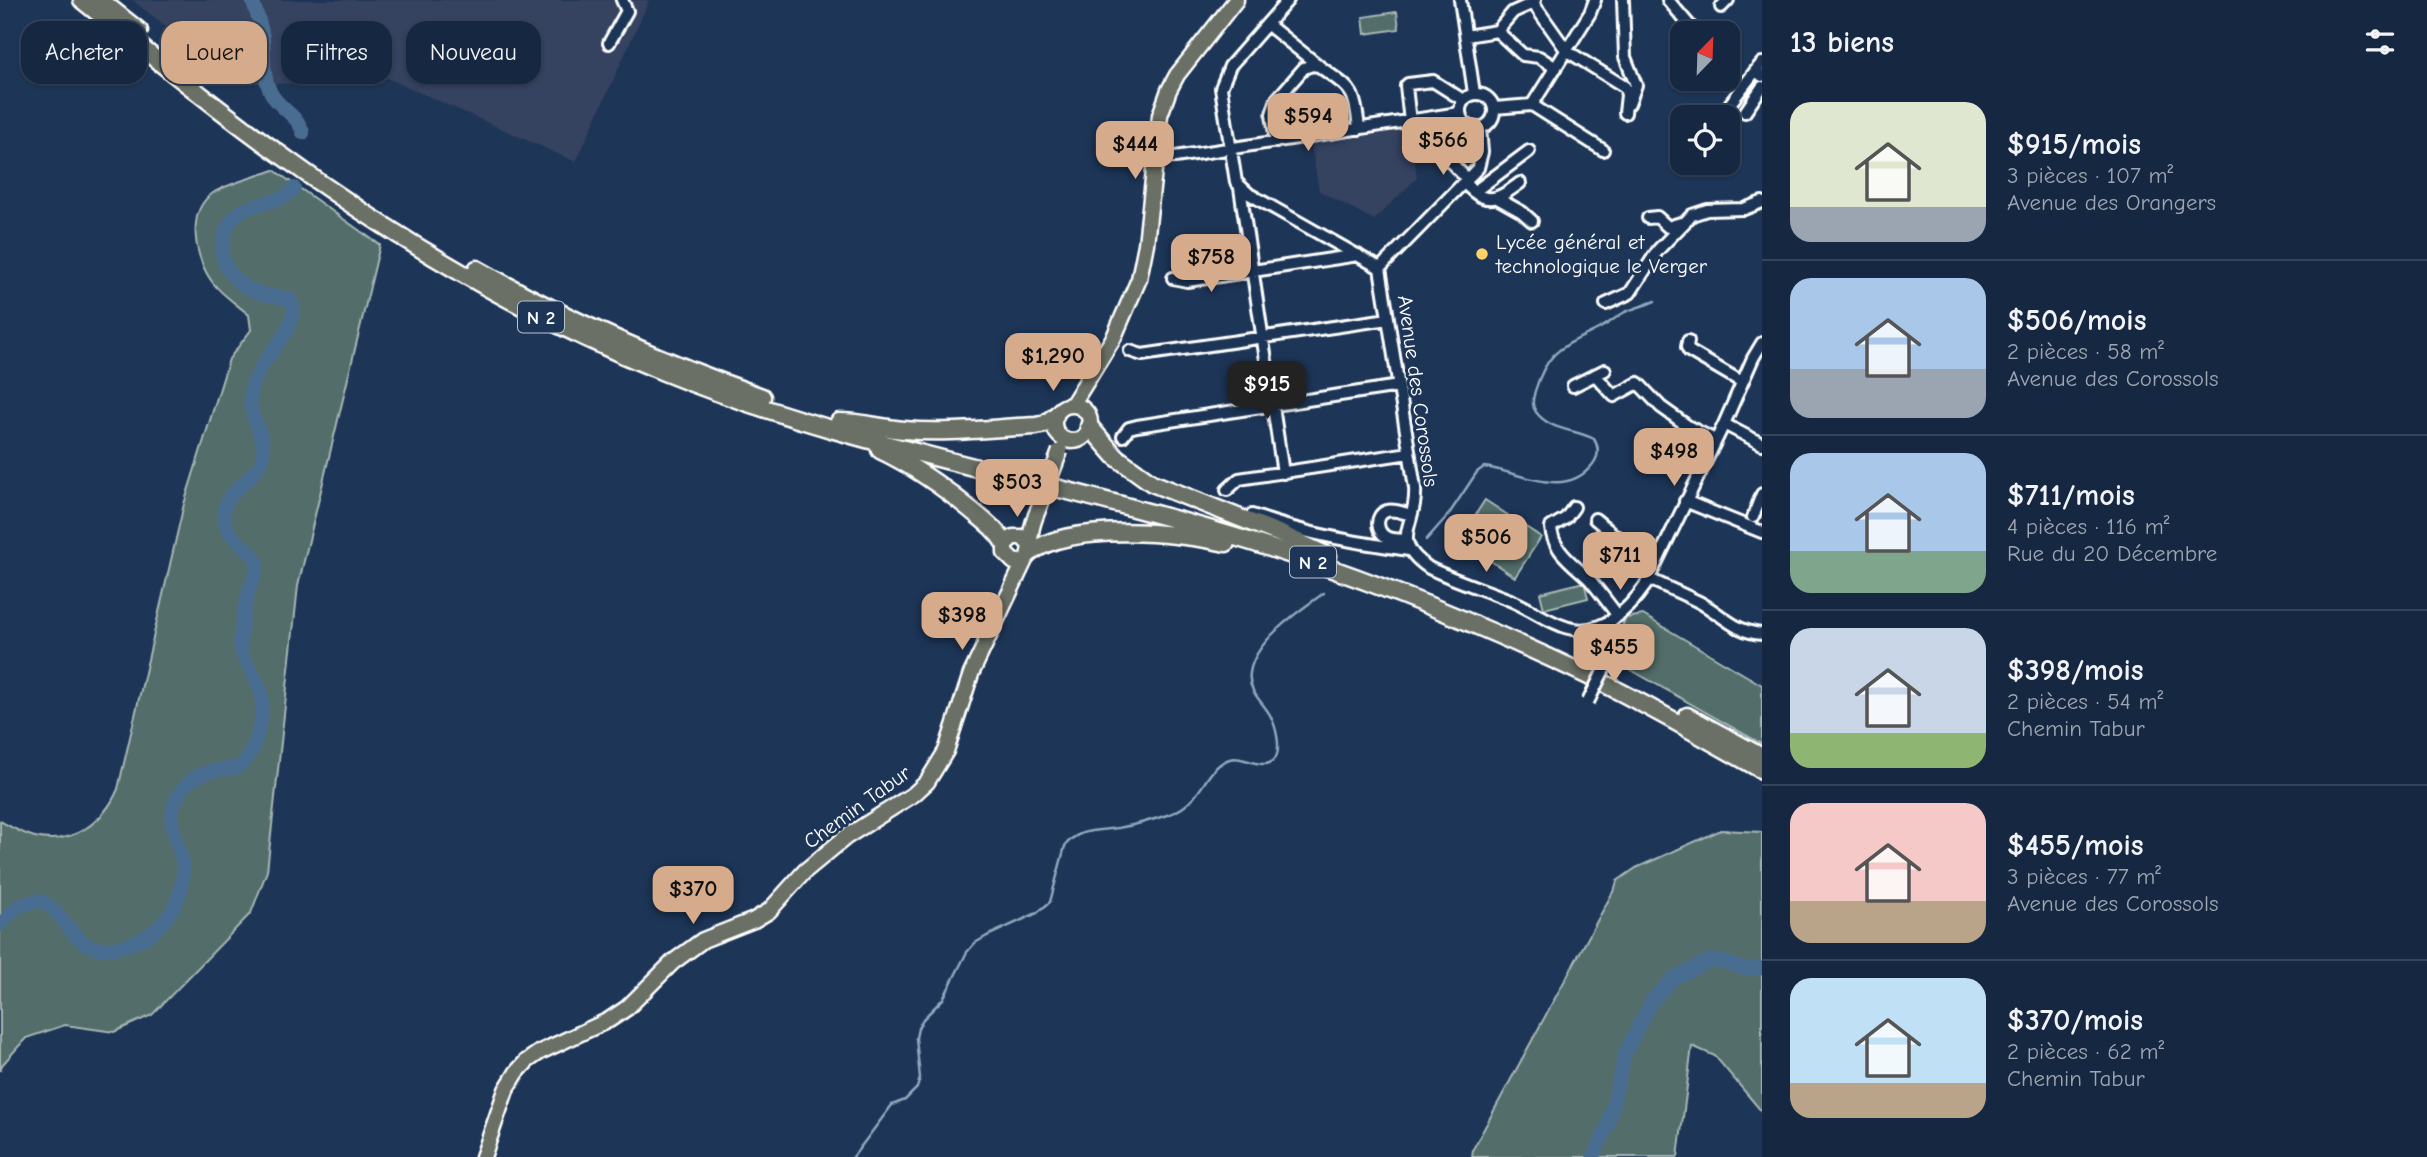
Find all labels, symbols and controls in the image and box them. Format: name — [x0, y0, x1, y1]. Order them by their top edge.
chip: Acheter — [21, 21, 147, 84]
chip: Louer — [161, 21, 267, 84]
chip: Filtres — [281, 21, 392, 84]
chip: Nouveau — [406, 21, 541, 84]
north arrow — [1670, 21, 1740, 91]
map controls — [1670, 21, 1740, 175]
icon: filters — [2361, 23, 2399, 61]
text: 13 biens — [1790, 25, 1894, 60]
pin: $594 — [1267, 94, 1349, 153]
text: $594 — [1284, 102, 1332, 129]
button: locate — [1670, 105, 1740, 175]
pin: $566 — [1402, 118, 1484, 177]
pin: $444 — [1094, 122, 1176, 181]
text: $566 — [1418, 126, 1468, 153]
text: $915/mois — [2007, 127, 2141, 162]
text: $444 — [1112, 130, 1158, 157]
icon: home — [1846, 130, 1930, 214]
text: 3 pièces · 107 m² — [2007, 162, 2173, 189]
text: Avenue des Orangers — [2007, 189, 2216, 216]
place label: Lycée général et technologique le Verger — [1495, 230, 1708, 278]
pin: $758 — [1170, 234, 1252, 294]
text: $758 — [1187, 243, 1235, 270]
marker: Lycée général et technologique le Verger — [1474, 246, 1490, 262]
street label: Avenue des Corossols — [1393, 294, 1443, 488]
road number: N 2 — [518, 302, 564, 332]
text: $506/mois — [2007, 303, 2146, 338]
icon: home — [1846, 306, 1930, 390]
pin: $1,290 — [996, 334, 1110, 393]
text: 2 pièces · 58 m² — [2007, 338, 2164, 365]
text: $1,290 — [1021, 342, 1085, 369]
pin: $915 — [1226, 362, 1308, 421]
text: Avenue des Corossols — [2007, 365, 2219, 392]
text: $915 — [1243, 370, 1291, 397]
pin: $498 — [1633, 428, 1715, 488]
text: $498 — [1650, 437, 1698, 464]
pin: $503 — [976, 460, 1058, 519]
text: $503 — [992, 468, 1042, 495]
text: $711/mois — [2007, 478, 2135, 513]
icon: home — [1846, 481, 1930, 565]
text: 4 pièces · 116 m² — [2007, 513, 2169, 540]
pin: $506 — [1445, 514, 1527, 574]
text: $506 — [1460, 523, 1512, 550]
pin: $711 — [1579, 532, 1661, 592]
text: Rue du 20 Décembre — [2007, 540, 2217, 567]
text: $711 — [1599, 541, 1641, 568]
road number: N 2 — [1290, 547, 1336, 578]
pin: $398 — [921, 592, 1003, 652]
text: $398 — [938, 601, 987, 628]
pin: $455 — [1573, 624, 1655, 684]
text: $455 — [1589, 633, 1639, 660]
text: $398/mois — [2007, 653, 2143, 688]
icon: home — [1846, 656, 1930, 740]
text: 2 pièces · 54 m² — [2007, 688, 2163, 715]
text: Chemin Tabur — [2007, 715, 2145, 742]
street label: Chemin Tabur — [799, 760, 915, 854]
text: $455/mois — [2007, 828, 2144, 863]
icon: home — [1846, 831, 1930, 915]
text: 3 pièces · 77 m² — [2007, 863, 2161, 890]
pin: $370 — [652, 866, 734, 926]
text: $370 — [669, 875, 717, 902]
text: Avenue des Corossols — [2007, 890, 2219, 917]
text: $370/mois — [2007, 1003, 2143, 1038]
icon: home — [1846, 1006, 1930, 1090]
text: 2 pièces · 62 m² — [2007, 1038, 2164, 1065]
text: Chemin Tabur — [2007, 1065, 2145, 1092]

